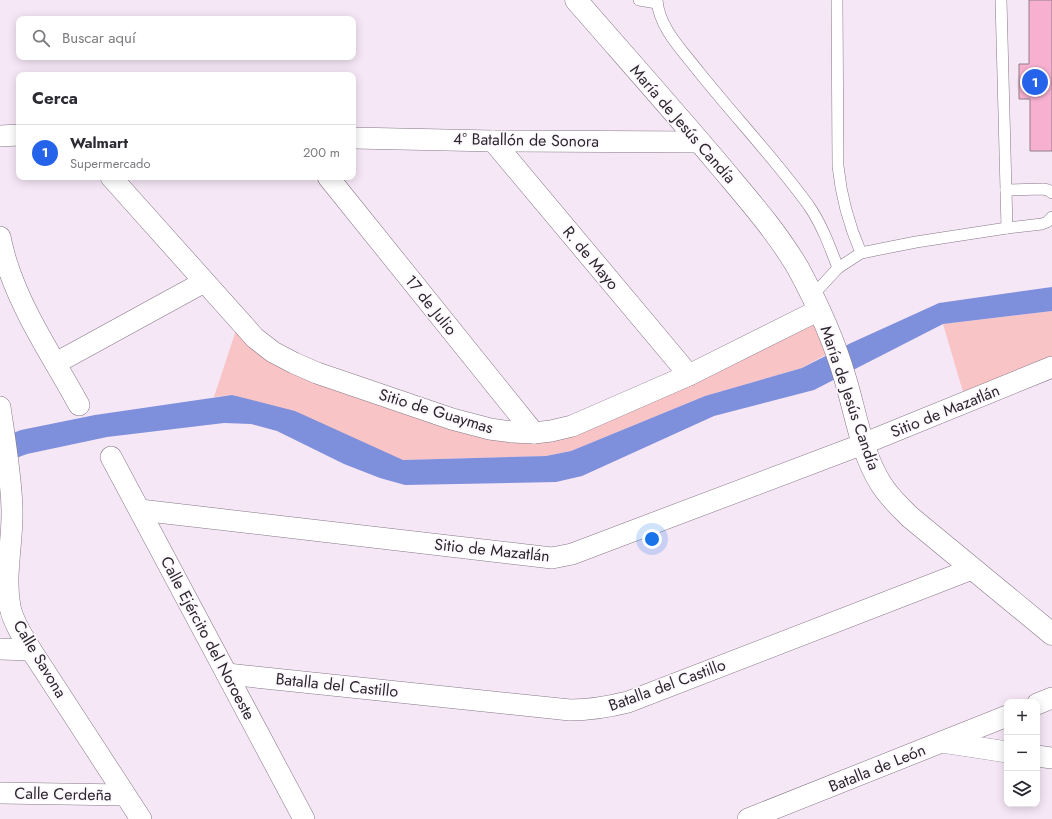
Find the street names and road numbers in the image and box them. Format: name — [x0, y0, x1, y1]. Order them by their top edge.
street label: María de Jesús Candía — [625, 59, 741, 189]
street label: 4° Batallón de Sonora — [453, 127, 599, 153]
street label: R. de Mayo — [557, 221, 625, 295]
street label: 17 de Julio — [400, 270, 463, 340]
street label: María de Jesús Candía — [815, 323, 885, 473]
street label: Sitio de Mazatlán — [887, 379, 1003, 443]
street label: Sitio de Guaymas — [376, 383, 496, 439]
street label: Sitio de Mazatlán — [433, 532, 551, 568]
street label: Calle Ejército del Noroeste — [155, 552, 261, 724]
street label: Calle Savona — [8, 616, 72, 702]
street label: Batalla del Castillo — [605, 653, 729, 717]
street label: Batalla del Castillo — [275, 667, 400, 703]
street label: Batalla de León — [825, 738, 929, 798]
street label: Calle Cerdeña — [14, 782, 112, 806]

